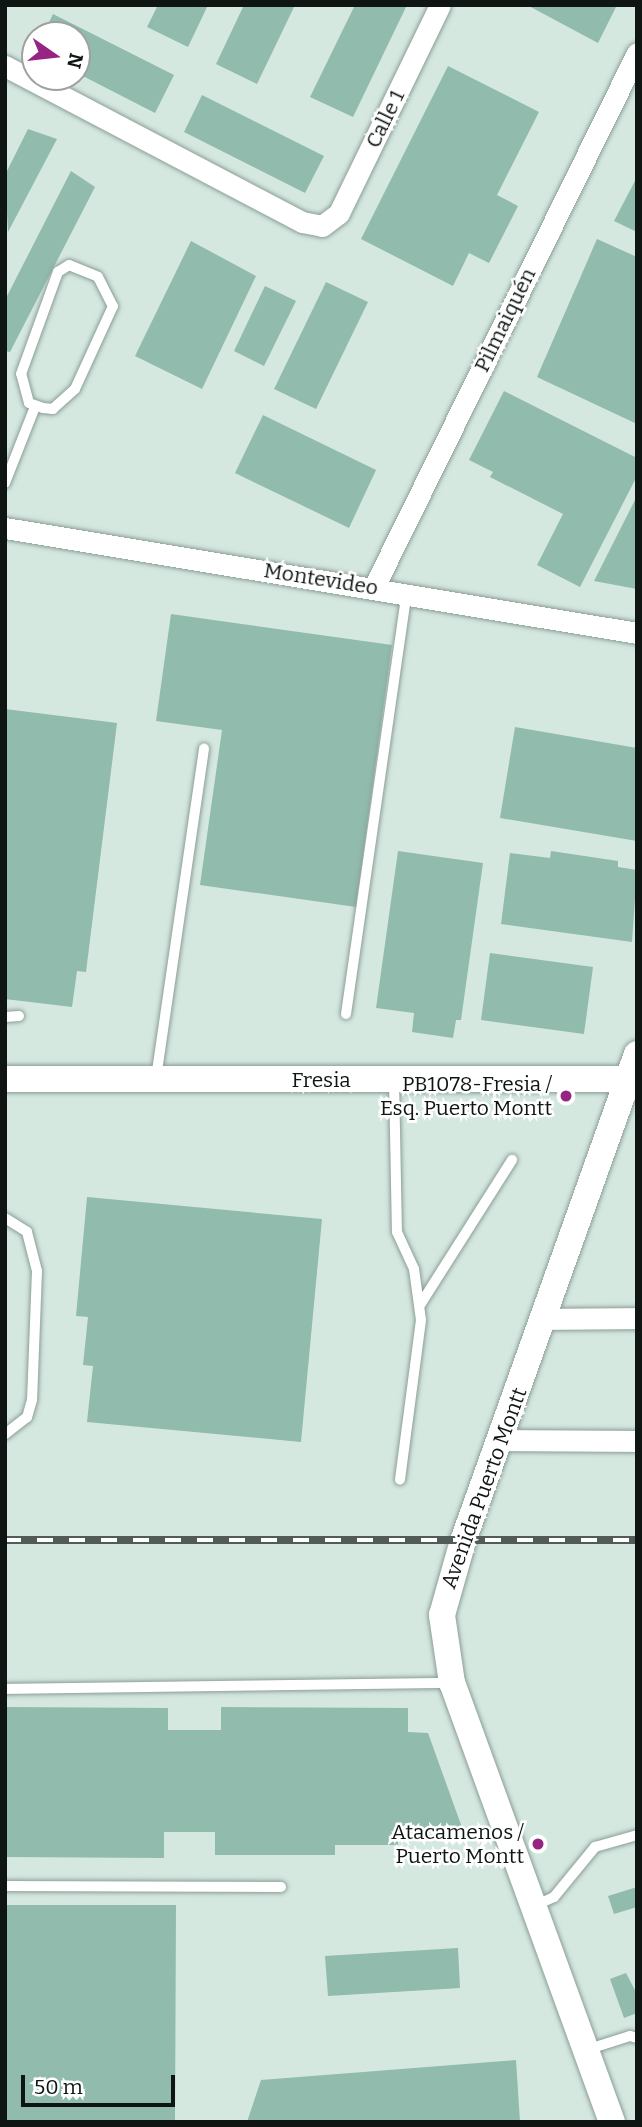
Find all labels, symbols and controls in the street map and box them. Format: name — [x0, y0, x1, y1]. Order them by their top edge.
north arrow — [21, 21, 91, 91]
text: N — [62, 51, 88, 71]
street label: Calle 1 — [360, 86, 410, 152]
street label: Pilmaiquén — [469, 264, 541, 376]
street label: Montevideo — [262, 558, 380, 600]
street label: Fresia — [291, 1067, 351, 1093]
place label: PB1078-Fresia / Esq. Puerto Montt — [380, 1071, 552, 1121]
marker: PB1078-Fresia / Esq. Puerto Montt — [558, 1088, 574, 1104]
street label: Avenida Puerto Montt — [436, 1384, 532, 1592]
place label: Atacamenos / Puerto Montt — [391, 1819, 524, 1869]
marker: Atacamenos / Puerto Montt — [530, 1836, 546, 1852]
scale bar — [24, 2060, 178, 2104]
text: 50 m — [34, 2074, 83, 2100]

